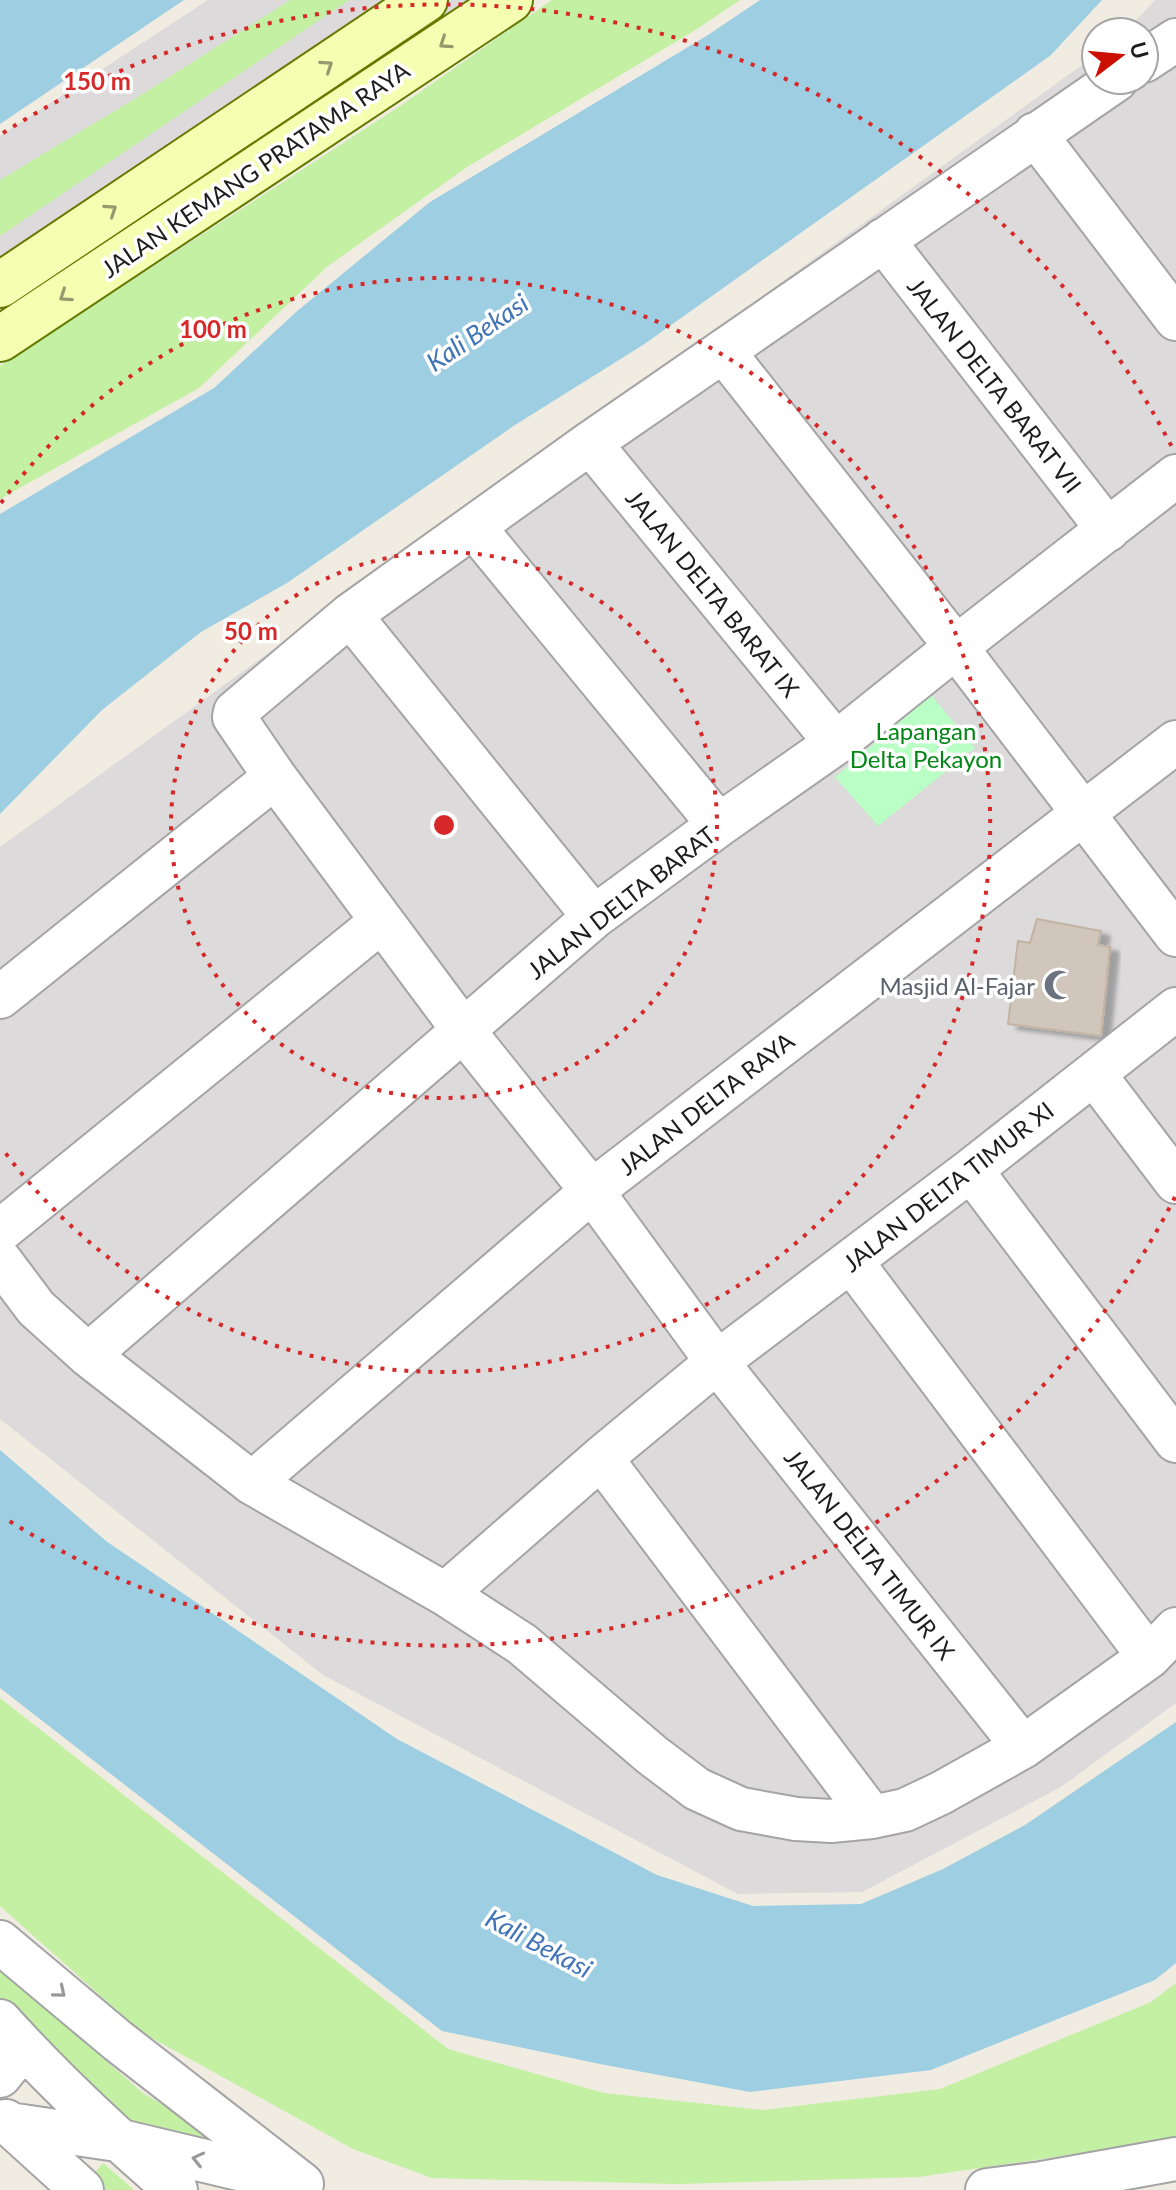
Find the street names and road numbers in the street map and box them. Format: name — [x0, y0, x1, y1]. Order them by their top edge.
street label: JALAN KEMANG PRATAMA RAYA — [95, 54, 415, 283]
street label: JALAN DELTA BARAT VII — [902, 272, 1088, 498]
street label: JALAN DELTA BARAT IX — [620, 483, 806, 703]
street label: JALAN DELTA BARAT — [521, 820, 721, 984]
street label: JALAN DELTA RAYA — [613, 1025, 800, 1180]
street label: JALAN DELTA TIMUR XI — [837, 1095, 1059, 1277]
street label: JALAN DELTA TIMUR IX — [779, 1443, 961, 1665]

